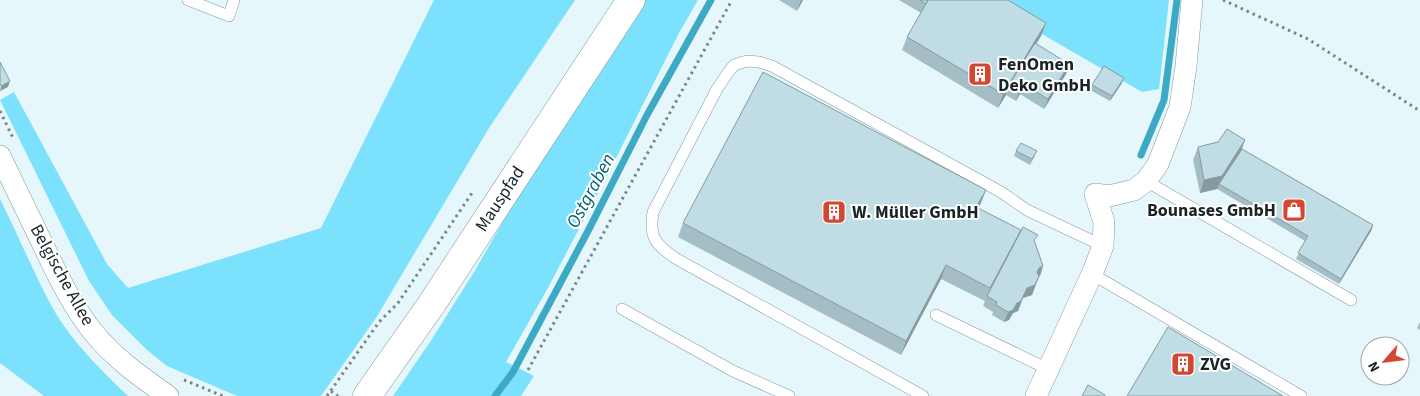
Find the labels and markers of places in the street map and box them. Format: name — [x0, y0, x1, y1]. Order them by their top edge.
place label: FenOmen Deko GmbH — [998, 52, 1091, 98]
building icon: FenOmen Deko GmbH — [967, 61, 993, 87]
shop icon: Bounases GmbH — [1281, 197, 1307, 223]
place label: Bounases GmbH — [1147, 198, 1276, 223]
building icon: W. Müller GmbH — [821, 199, 847, 225]
place label: W. Müller GmbH — [852, 200, 979, 225]
building icon: ZVG — [1170, 351, 1196, 377]
place label: ZVG — [1200, 352, 1231, 377]

